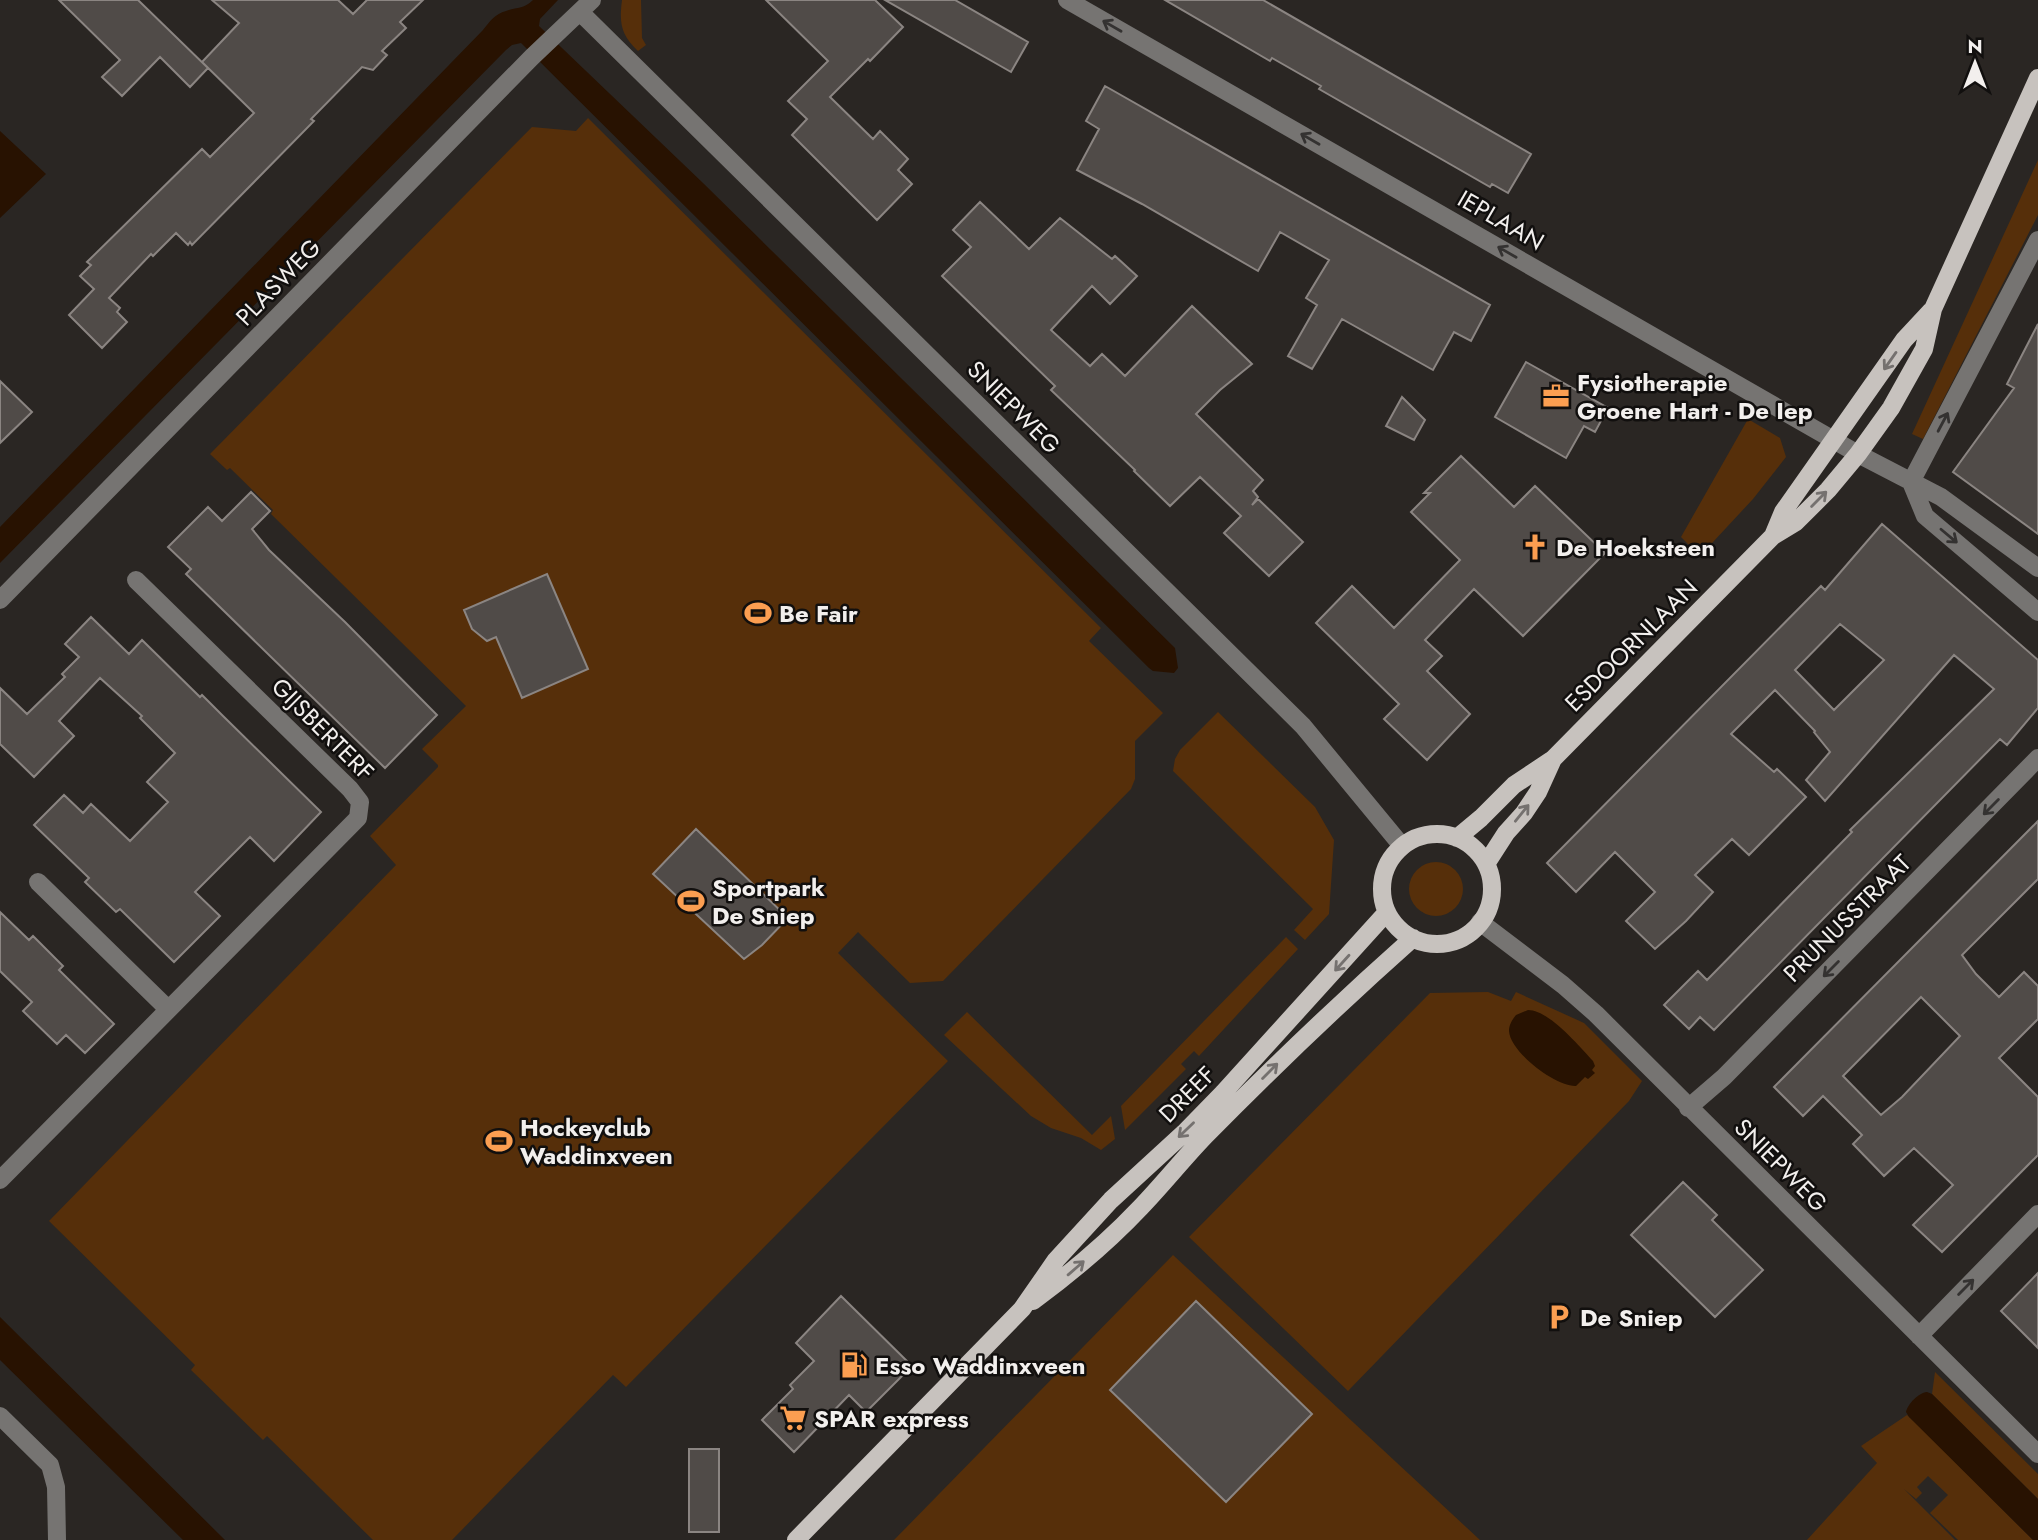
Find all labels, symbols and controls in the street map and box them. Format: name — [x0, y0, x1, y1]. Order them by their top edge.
one-way arrow — [1103, 19, 1123, 33]
north arrow — [1940, 28, 2010, 98]
text: N — [1967, 33, 1983, 60]
one-way arrow — [1300, 132, 1320, 146]
street label: IEPLAAN — [1451, 181, 1551, 259]
street label: PLASWEG — [227, 231, 329, 333]
one-way arrow — [1498, 244, 1518, 258]
one-way arrow — [1883, 351, 1897, 370]
street label: SNIEPWEG — [959, 352, 1069, 462]
place label: Fysiotherapie Groene Hart - De Iep — [1577, 365, 1813, 428]
office icon: Fysiotherapie Groene Hart - De Iep — [1541, 381, 1571, 411]
one-way arrow — [1936, 412, 1950, 433]
one-way arrow — [1811, 491, 1828, 508]
one-way arrow — [1940, 528, 1958, 544]
place label: De Hoeksteen — [1556, 530, 1715, 565]
church icon: De Hoeksteen — [1520, 532, 1550, 562]
street label: ESDOORNLAAN — [1557, 571, 1705, 719]
place label: Be Fair — [779, 596, 858, 631]
sports icon: Be Fair — [743, 598, 773, 628]
street label: GIJSBERTERF — [264, 670, 382, 788]
one-way arrow — [1982, 799, 1999, 816]
one-way arrow — [1514, 805, 1530, 823]
street label: PRUNUSSTRAAT — [1775, 846, 1919, 990]
place label: Sportpark De Sniep — [712, 870, 825, 933]
sports icon: Sportpark De Sniep — [676, 886, 706, 916]
one-way arrow — [1333, 954, 1350, 971]
one-way arrow — [1822, 960, 1839, 977]
street label: DREEF — [1151, 1058, 1223, 1130]
one-way arrow — [1261, 1063, 1278, 1080]
place label: Hockeyclub Waddinxveen — [520, 1110, 673, 1173]
street label: SNIEPWEG — [1726, 1110, 1836, 1220]
one-way arrow — [1178, 1121, 1195, 1138]
sports icon: Hockeyclub Waddinxveen — [484, 1126, 514, 1156]
one-way arrow — [1067, 1260, 1085, 1276]
one-way arrow — [1958, 1278, 1975, 1295]
place label: De Sniep — [1580, 1300, 1683, 1335]
parking icon: De Sniep — [1544, 1302, 1574, 1332]
place label: Esso Waddinxveen — [875, 1348, 1086, 1383]
fuel station icon: Esso Waddinxveen — [839, 1350, 869, 1380]
place label: SPAR express — [814, 1401, 969, 1436]
supermarket icon: SPAR express — [778, 1403, 808, 1433]

